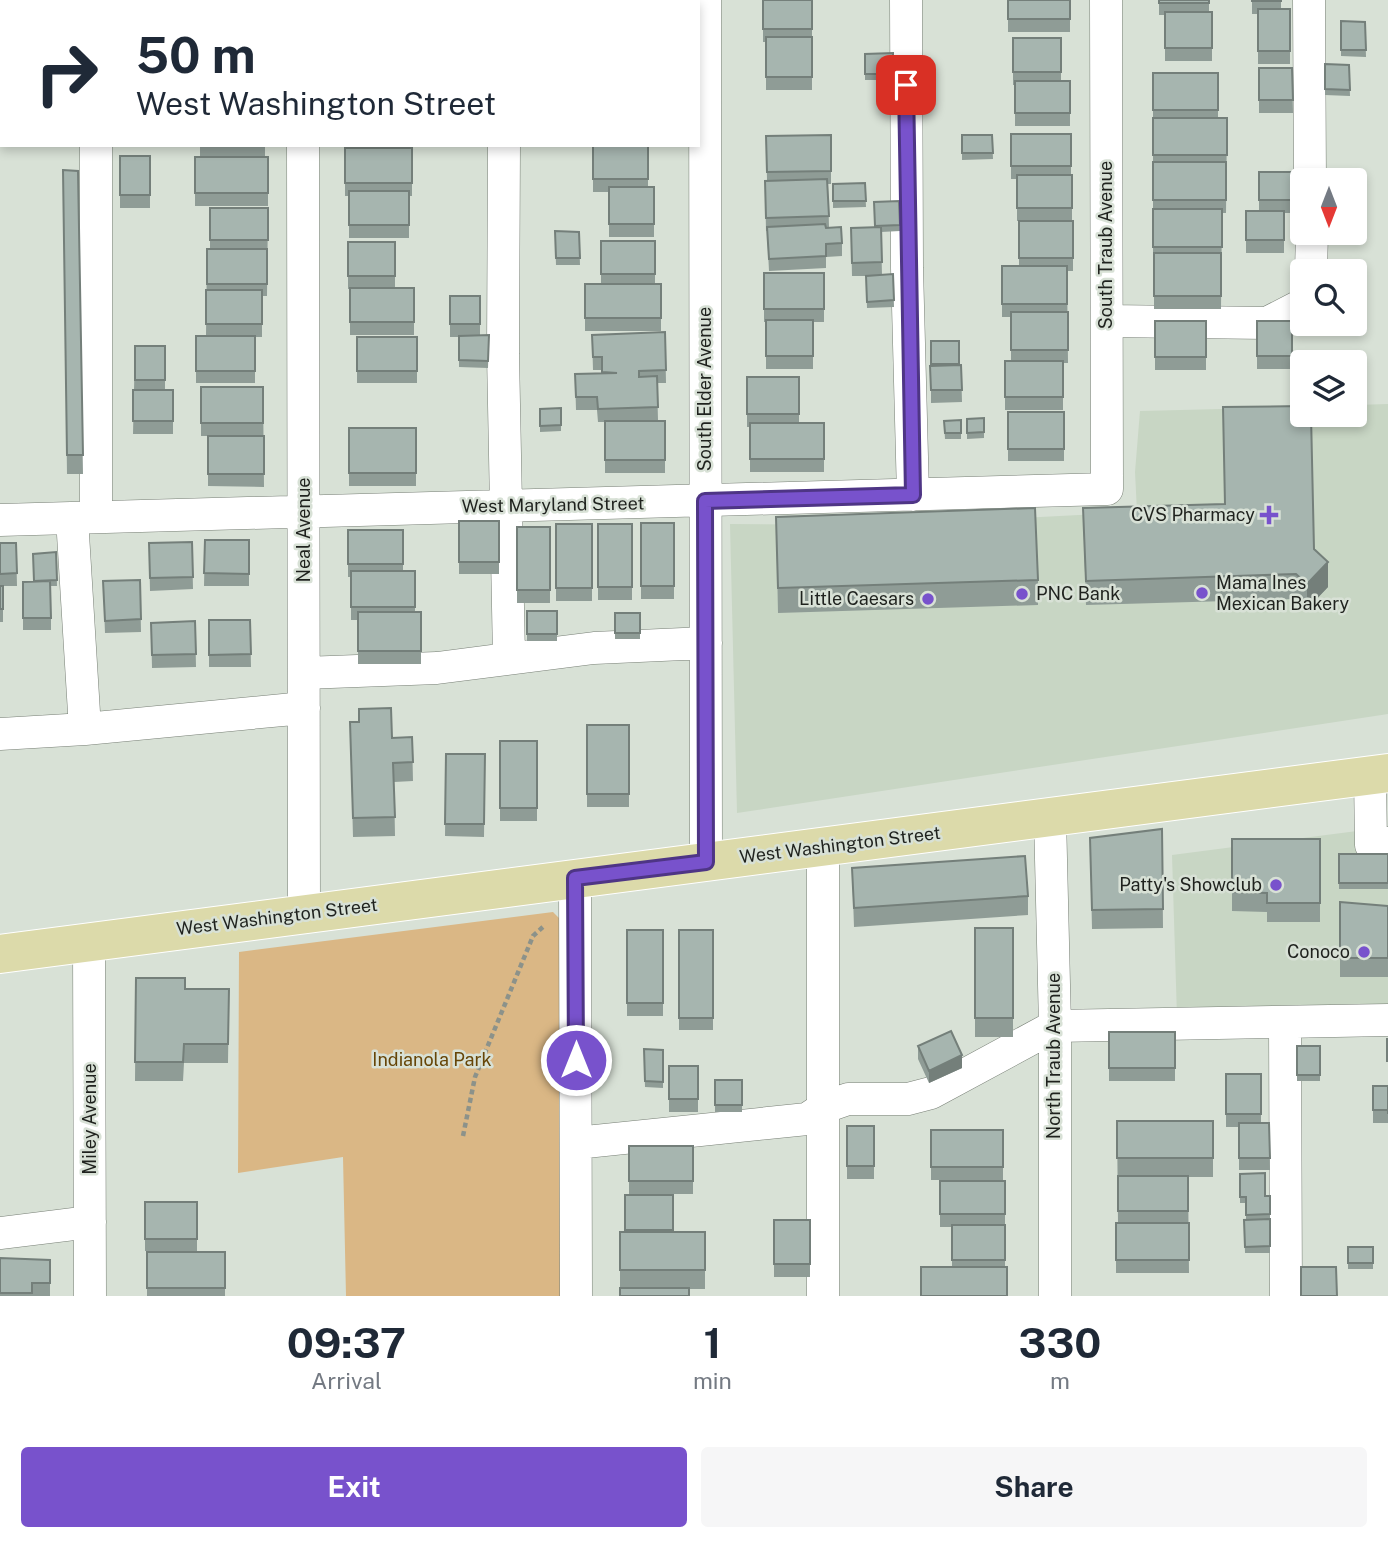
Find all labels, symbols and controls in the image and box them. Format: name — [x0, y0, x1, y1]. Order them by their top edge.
text: 50 m — [136, 26, 256, 84]
icon: right — [21, 28, 112, 119]
pin — [876, 55, 936, 115]
icon: arrive — [887, 66, 925, 104]
text: West Washington Street — [136, 85, 496, 122]
street label: South Traub Avenue — [1095, 161, 1116, 329]
north arrow — [1290, 168, 1367, 245]
map controls — [1290, 168, 1367, 427]
button: search — [1290, 259, 1367, 336]
street label: South Elder Avenue — [694, 307, 715, 471]
button: layers — [1290, 350, 1367, 427]
street label: Neal Avenue — [293, 477, 314, 583]
street label: West Maryland Street — [461, 492, 645, 517]
place label: CVS Pharmacy — [1131, 504, 1255, 525]
marker: CVS Pharmacy — [1261, 507, 1277, 523]
place label: Mama Ines Mexican Bakery — [1216, 572, 1350, 614]
place label: PNC Bank — [1036, 583, 1120, 604]
marker: Mama Ines Mexican Bakery — [1194, 585, 1210, 601]
marker: PNC Bank — [1014, 586, 1030, 602]
place label: Little Caesars — [799, 588, 914, 609]
marker: Little Caesars — [920, 591, 936, 607]
street label: West Washington Street — [738, 822, 942, 867]
place label: Patty's Showclub — [1119, 874, 1262, 895]
marker: Patty's Showclub — [1268, 877, 1284, 893]
street label: West Washington Street — [175, 894, 379, 939]
place label: Conoco — [1287, 941, 1350, 962]
marker: Conoco — [1356, 944, 1372, 960]
street label: North Traub Avenue — [1043, 973, 1064, 1139]
position arrow — [539, 1023, 613, 1097]
park label: Indianola Park — [372, 1049, 492, 1070]
street label: Miley Avenue — [79, 1063, 100, 1175]
text: 09:37 — [287, 1318, 406, 1367]
text: 1 — [703, 1318, 721, 1367]
text: 330 — [1019, 1318, 1101, 1367]
text: Arrival — [311, 1367, 382, 1394]
text: min — [693, 1367, 732, 1394]
text: m — [1050, 1367, 1070, 1394]
button: Exit — [21, 1447, 687, 1527]
button: Share — [701, 1447, 1367, 1527]

